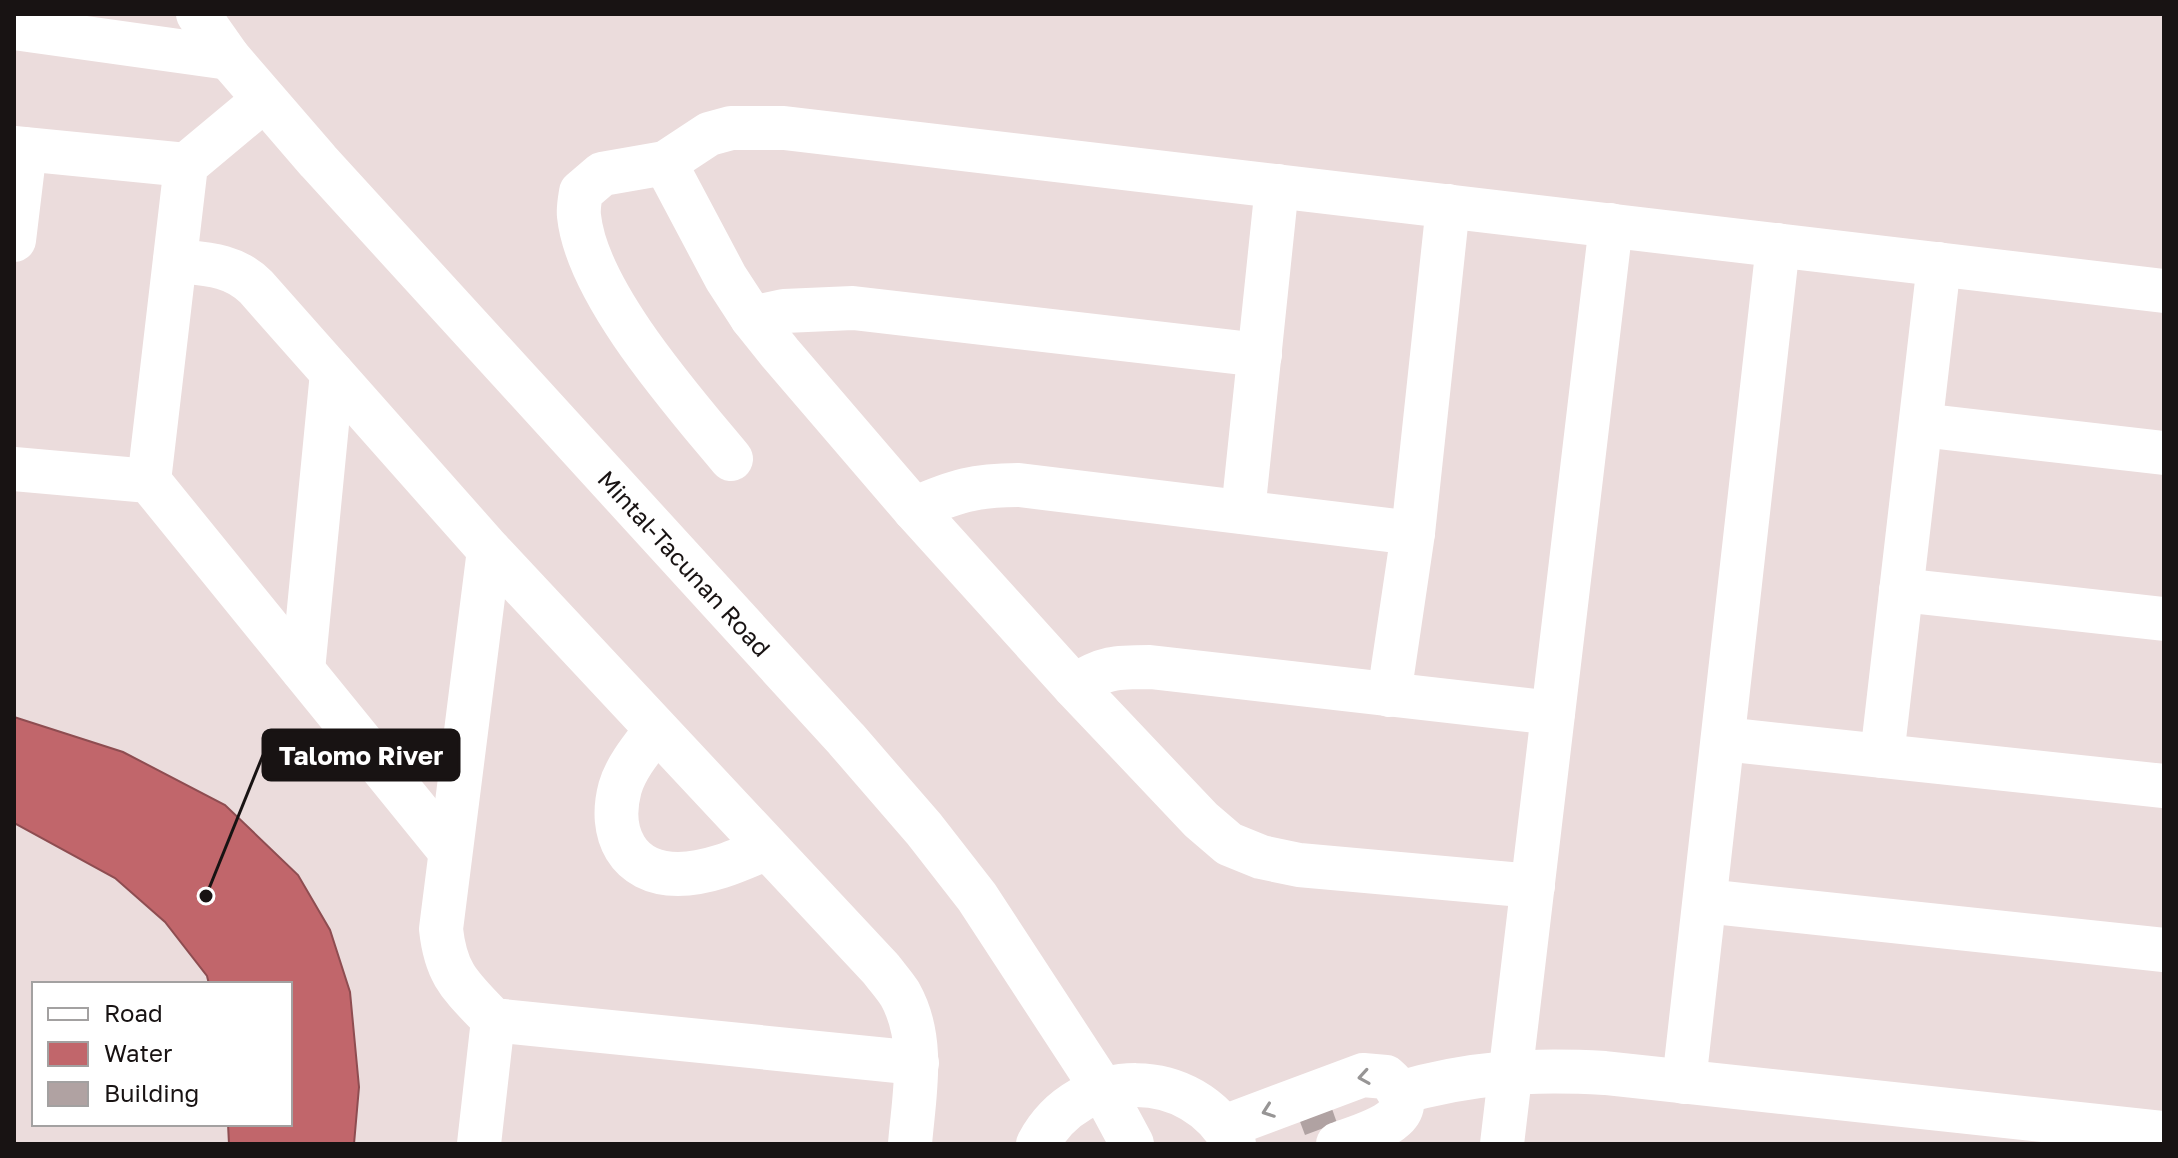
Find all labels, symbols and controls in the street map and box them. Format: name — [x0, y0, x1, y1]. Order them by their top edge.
street label: Mintal-Tacunan Road — [593, 464, 777, 662]
callout: Talomo River — [263, 730, 459, 780]
text: Talomo River — [279, 740, 443, 771]
legend — [32, 982, 292, 1126]
text: Road — [104, 998, 163, 1027]
text: Water — [104, 1038, 172, 1067]
one-way arrow — [1358, 1068, 1371, 1085]
text: Building — [104, 1078, 199, 1107]
one-way arrow — [1262, 1101, 1276, 1118]

